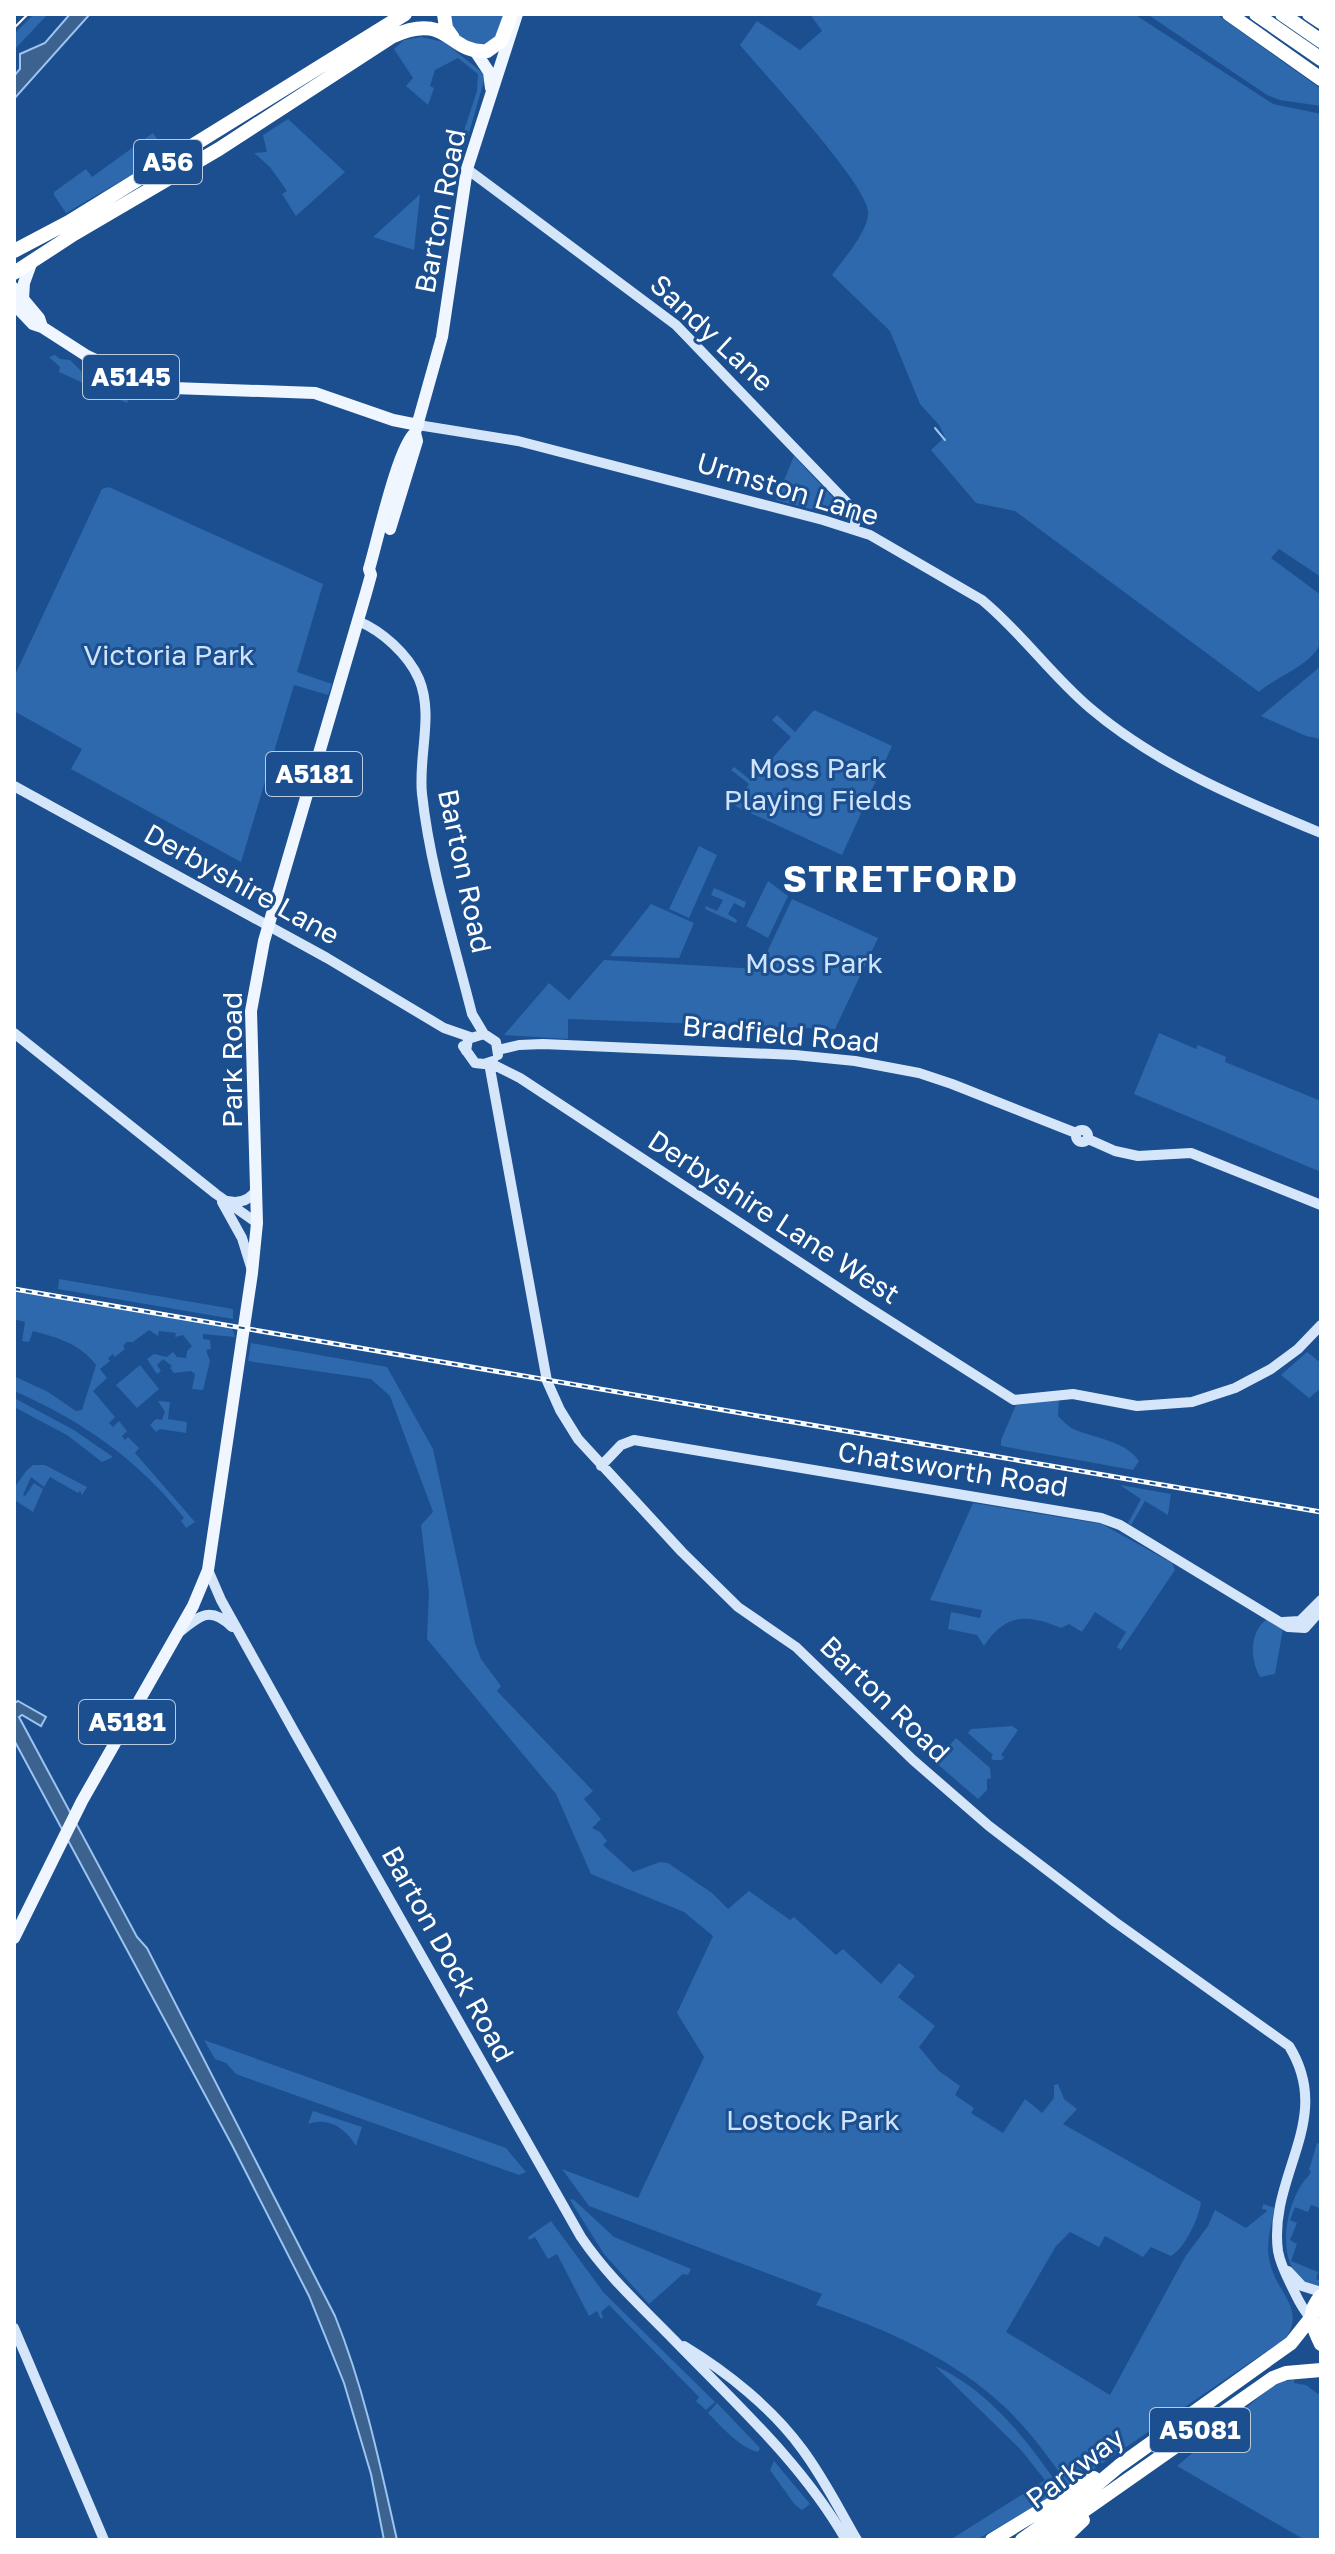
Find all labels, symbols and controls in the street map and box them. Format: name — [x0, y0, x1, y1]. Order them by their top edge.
street label: Barton Road — [407, 126, 472, 296]
road number: A56 — [134, 140, 202, 184]
street label: Sandy Lane — [644, 267, 781, 398]
road number: A5145 — [83, 355, 179, 399]
street label: Urmston Lane — [693, 445, 883, 532]
park label: Victoria Park — [83, 638, 255, 671]
park label: Moss Park Playing Fields — [724, 751, 912, 816]
road number: A5181 — [266, 752, 362, 796]
street label: Barton Road — [432, 786, 499, 956]
street label: Derbyshire Lane — [139, 816, 346, 951]
district label: STRETFORD — [783, 857, 1019, 900]
park label: Moss Park — [745, 946, 883, 979]
street label: Park Road — [215, 992, 248, 1128]
street label: Bradfield Road — [681, 1008, 881, 1059]
street label: Derbyshire Lane West — [642, 1123, 906, 1310]
street label: Chatsworth Road — [836, 1434, 1071, 1503]
street label: Barton Road — [814, 1629, 957, 1768]
road number: A5181 — [79, 1700, 175, 1744]
street label: Barton Dock Road — [375, 1840, 521, 2067]
park label: Lostock Park — [726, 2103, 900, 2136]
road number: A5081 — [1150, 2408, 1250, 2452]
street label: Parkway — [1019, 2420, 1130, 2515]

